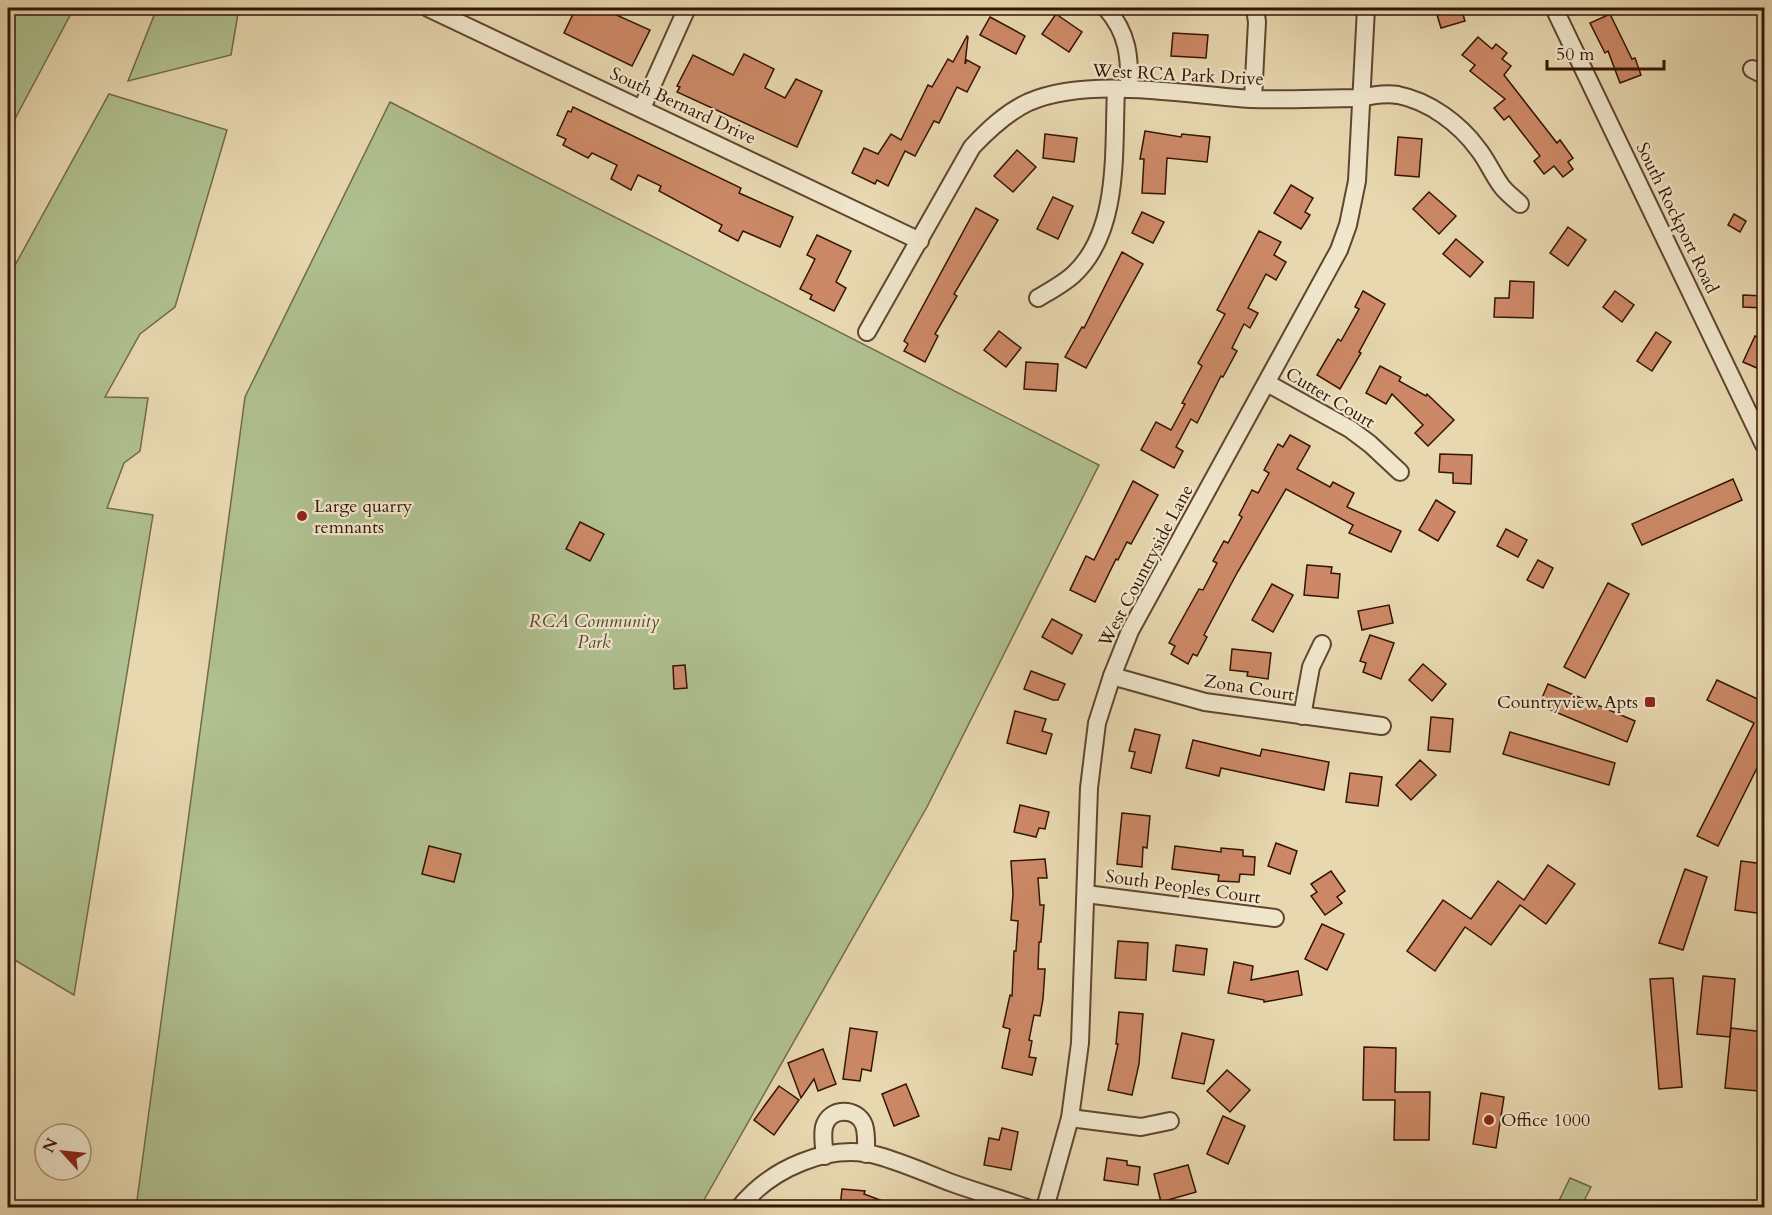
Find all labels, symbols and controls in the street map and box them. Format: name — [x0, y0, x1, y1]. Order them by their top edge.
scale bar — [1547, 33, 1664, 71]
text: 50 m — [1556, 42, 1595, 67]
street label: West RCA Park Drive — [1091, 58, 1264, 92]
street label: South Bernard Drive — [606, 61, 760, 151]
street label: South Rockport Road — [1630, 138, 1725, 298]
street label: Cutter Court — [1281, 361, 1380, 435]
street label: West Countryside Lane — [1092, 480, 1199, 653]
place label: Large quarry remnants — [314, 494, 413, 540]
marker: Large quarry remnants — [295, 509, 309, 523]
park label: RCA Community Park — [529, 609, 660, 655]
street label: Zona Court — [1202, 669, 1296, 708]
place label: Countryview Apts — [1497, 690, 1638, 715]
marker: Countryview Apts — [1643, 695, 1657, 709]
street label: South Peoples Court — [1104, 864, 1262, 910]
place label: Office 1000 — [1501, 1108, 1590, 1133]
marker: Office 1000 — [1482, 1113, 1496, 1127]
north arrow — [33, 1122, 93, 1182]
text: N — [38, 1134, 64, 1157]

